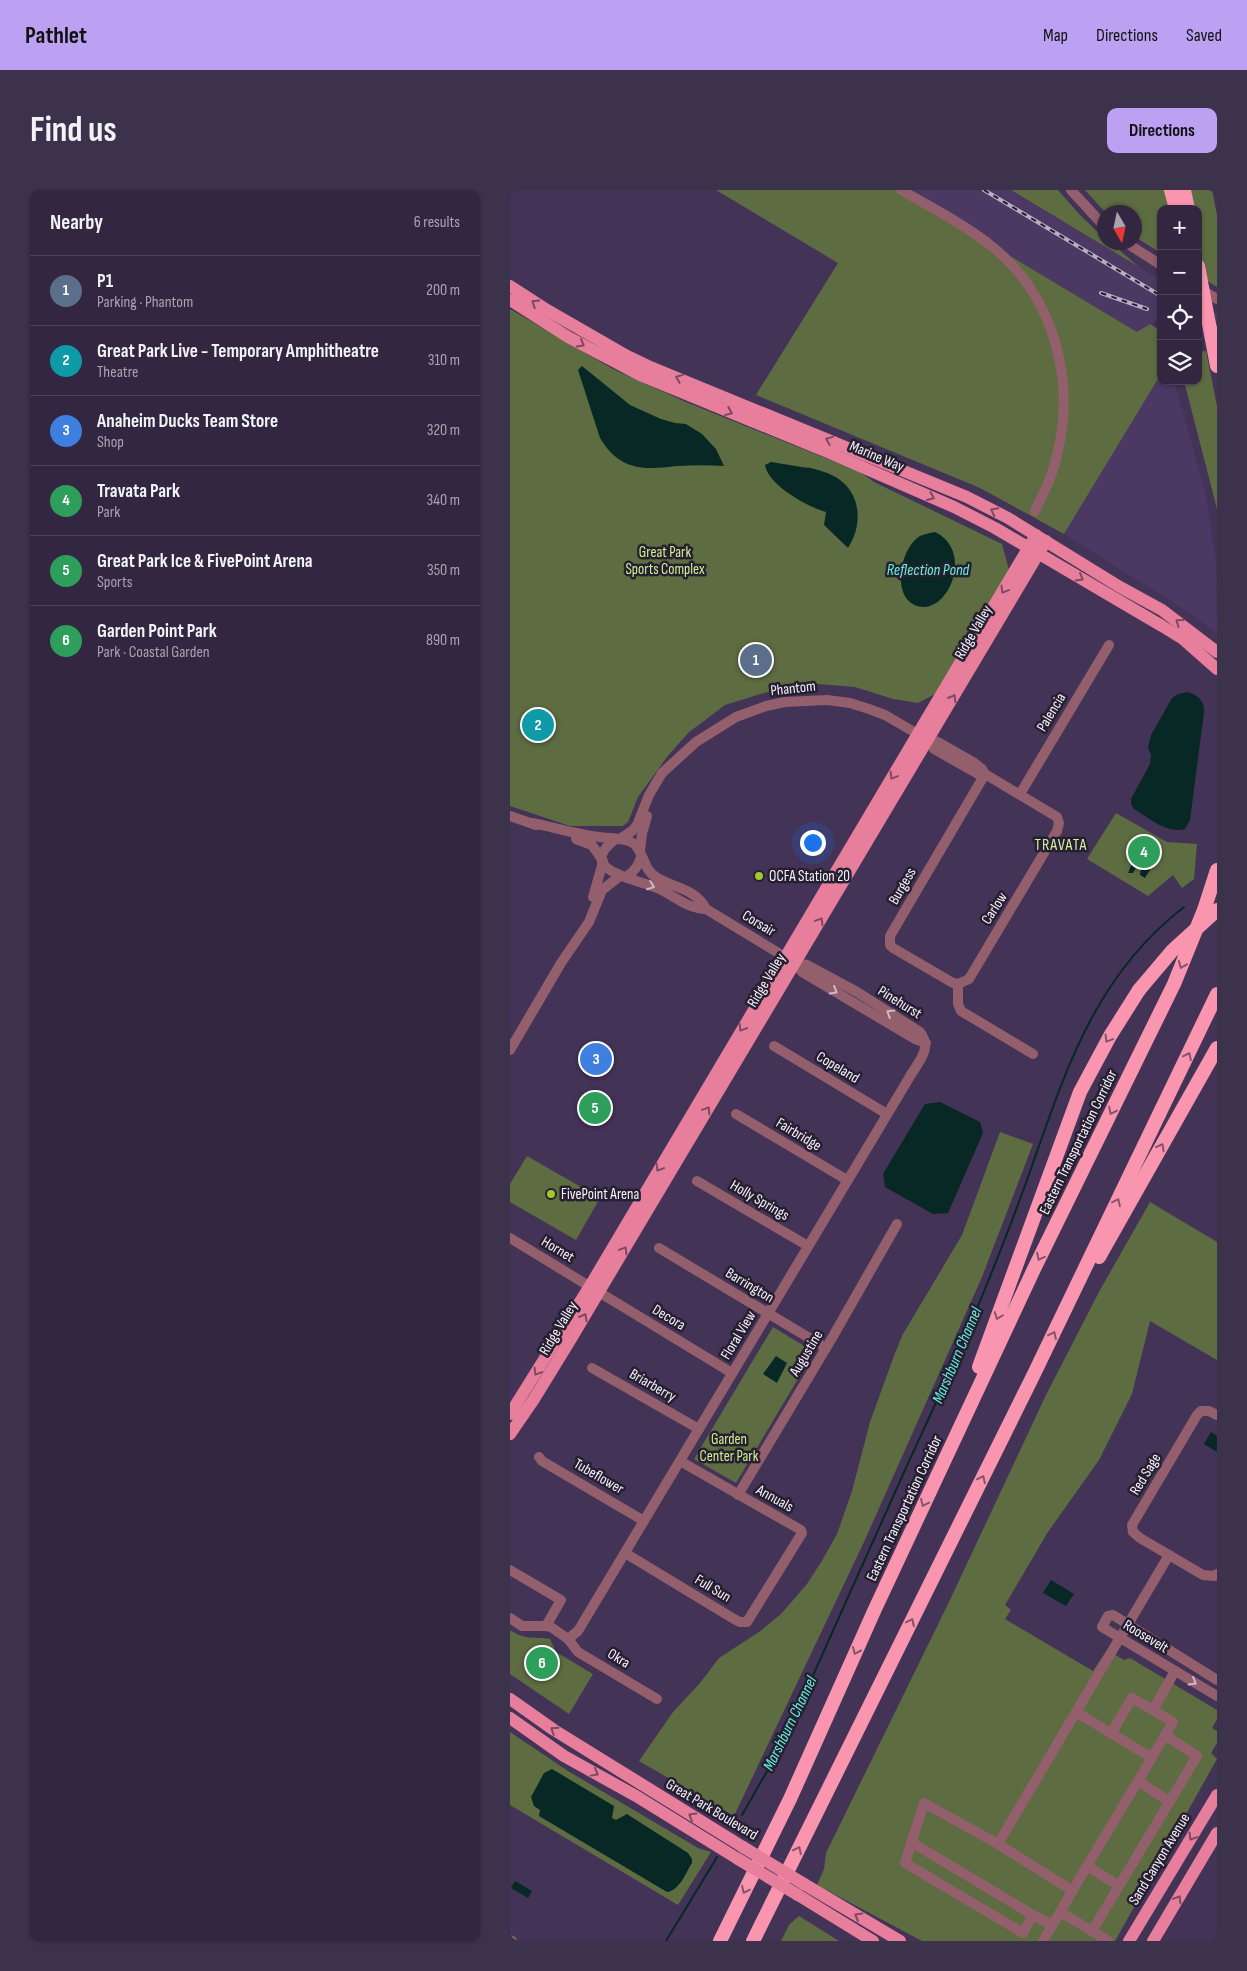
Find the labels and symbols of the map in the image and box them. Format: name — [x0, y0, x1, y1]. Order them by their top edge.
north arrow — [1097, 205, 1142, 250]
one-way arrow — [531, 300, 541, 309]
one-way arrow — [576, 338, 585, 348]
one-way arrow — [675, 374, 684, 385]
one-way arrow — [724, 406, 732, 416]
one-way arrow — [825, 436, 834, 446]
street label: Marine Way — [847, 436, 907, 477]
one-way arrow — [926, 491, 935, 501]
one-way arrow — [990, 507, 999, 517]
park label: Great Park Sports Complex — [625, 543, 705, 579]
water label: Reflection Pond — [887, 561, 970, 580]
one-way arrow — [1074, 572, 1083, 582]
one-way arrow — [1000, 584, 1010, 593]
street label: Ridge Valley — [950, 601, 997, 663]
one-way arrow — [1175, 619, 1185, 628]
pin: 1 — [740, 641, 772, 679]
street label: Phantom — [769, 677, 817, 700]
street label: Palencia — [1033, 689, 1070, 735]
one-way arrow — [947, 694, 957, 703]
pin: 2 — [522, 706, 554, 744]
one-way arrow — [889, 770, 899, 779]
your location — [800, 830, 826, 856]
pin: 4 — [1128, 833, 1160, 871]
district label: TRAVATA — [1035, 836, 1087, 855]
street label: Burgess — [884, 864, 921, 908]
place label: OCFA Station 20 — [769, 867, 850, 886]
marker: OCFA Station 20 — [753, 870, 765, 882]
one-way arrow — [647, 880, 655, 890]
street label: Carlow — [977, 888, 1012, 928]
street label: Corsair — [739, 906, 780, 941]
one-way arrow — [814, 917, 824, 926]
street label: Ridge Valley — [743, 950, 790, 1011]
one-way arrow — [1178, 960, 1189, 969]
street label: Pinehurst — [874, 982, 926, 1024]
one-way arrow — [828, 985, 837, 995]
one-way arrow — [886, 1009, 895, 1019]
one-way arrow — [739, 1023, 749, 1032]
one-way arrow — [1105, 1033, 1115, 1042]
pin: 3 — [580, 1040, 612, 1078]
street label: Copeland — [813, 1047, 863, 1088]
one-way arrow — [1181, 1052, 1192, 1061]
street label: Eastern Transportation Corridor — [1035, 1066, 1122, 1218]
pin: 5 — [579, 1089, 611, 1127]
one-way arrow — [1108, 1106, 1118, 1115]
one-way arrow — [701, 1107, 711, 1116]
street label: Fairbridge — [772, 1113, 825, 1155]
one-way arrow — [1155, 1144, 1165, 1153]
one-way arrow — [655, 1162, 665, 1171]
street label: Holly Springs — [727, 1176, 793, 1225]
place label: FivePoint Arena — [561, 1185, 639, 1204]
marker: FivePoint Arena — [545, 1188, 557, 1200]
one-way arrow — [1110, 1199, 1120, 1208]
street label: Hornet — [538, 1232, 578, 1267]
one-way arrow — [617, 1246, 627, 1255]
one-way arrow — [1036, 1252, 1046, 1261]
street label: Barrington — [722, 1264, 777, 1307]
street label: Ridge Valley — [535, 1298, 582, 1359]
street label: Decora — [649, 1300, 689, 1335]
water label: Marshburn Channel — [929, 1304, 987, 1407]
street label: Floral View — [716, 1307, 761, 1363]
one-way arrow — [994, 1311, 1004, 1319]
one-way arrow — [578, 1313, 588, 1322]
street label: Augustine — [785, 1327, 827, 1381]
one-way arrow — [1046, 1331, 1057, 1340]
street label: Briarberry — [626, 1365, 680, 1406]
one-way arrow — [533, 1367, 543, 1376]
park label: Garden Center Park — [700, 1430, 759, 1466]
street label: Eastern Transportation Corridor — [862, 1432, 947, 1584]
street label: Red Sage — [1126, 1450, 1165, 1499]
street label: Tubeflower — [570, 1454, 628, 1499]
one-way arrow — [975, 1475, 986, 1484]
street label: Annuals — [752, 1480, 797, 1516]
one-way arrow — [920, 1498, 930, 1507]
street label: Full Sun — [691, 1570, 734, 1607]
street label: Roosevelt — [1120, 1616, 1172, 1658]
one-way arrow — [905, 1618, 915, 1627]
pin: 6 — [526, 1644, 558, 1682]
street label: Okra — [604, 1644, 634, 1673]
one-way arrow — [852, 1646, 863, 1655]
water label: Marshburn Channel — [759, 1672, 822, 1774]
one-way arrow — [1187, 1675, 1196, 1685]
one-way arrow — [551, 1727, 560, 1736]
one-way arrow — [590, 1767, 599, 1777]
street label: Great Park Boulevard — [662, 1774, 761, 1844]
street label: Sand Canyon Avenue — [1125, 1810, 1194, 1909]
one-way arrow — [689, 1813, 698, 1822]
one-way arrow — [1189, 1831, 1199, 1840]
one-way arrow — [792, 1846, 802, 1855]
one-way arrow — [741, 1884, 751, 1893]
one-way arrow — [1171, 1896, 1181, 1905]
one-way arrow — [854, 1912, 863, 1922]

